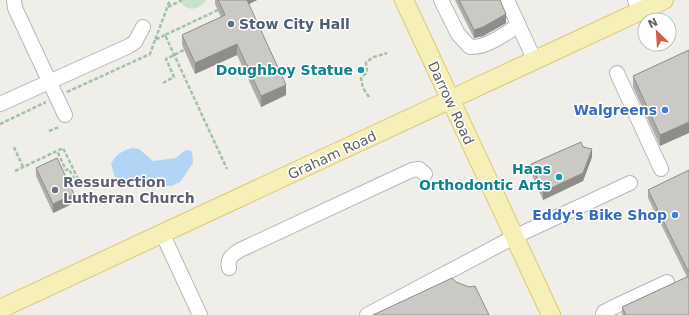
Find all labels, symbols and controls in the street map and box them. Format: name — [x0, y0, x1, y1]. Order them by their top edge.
north arrow — [637, 12, 677, 52]
place label: Stow City Hall — [239, 16, 350, 32]
text: N — [646, 16, 660, 31]
marker: Stow City Hall — [226, 19, 236, 29]
street label: Darrow Road — [425, 59, 477, 147]
place label: Doughboy Statue — [216, 62, 353, 78]
marker: Doughboy Statue — [356, 65, 366, 75]
place label: Walgreens — [574, 102, 657, 118]
marker: Walgreens — [660, 105, 670, 115]
street label: Graham Road — [285, 127, 379, 183]
place label: Haas Orthodontic Arts — [419, 161, 551, 193]
marker: Haas Orthodontic Arts — [554, 172, 564, 182]
place label: Ressurection Lutheran Church — [63, 174, 195, 206]
marker: Ressurection Lutheran Church — [50, 185, 60, 195]
place label: Eddy's Bike Shop — [532, 207, 667, 223]
marker: Eddy's Bike Shop — [670, 210, 680, 220]

